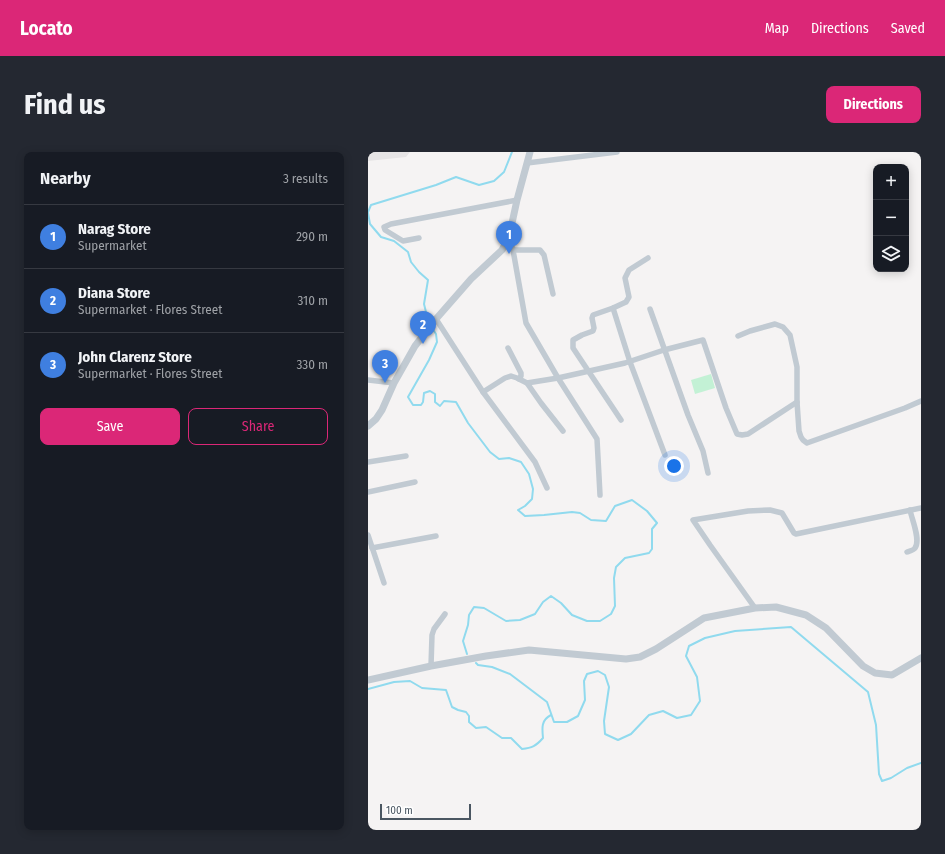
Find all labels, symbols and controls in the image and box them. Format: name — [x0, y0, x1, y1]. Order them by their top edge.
text: Locato — [20, 17, 73, 40]
text: Map — [765, 20, 789, 37]
text: Directions — [811, 20, 869, 37]
text: Saved — [891, 20, 925, 37]
button: Directions — [826, 86, 921, 123]
text: Find us — [24, 88, 106, 121]
map controls — [873, 164, 909, 272]
button: + — [873, 164, 909, 200]
text: Nearby — [40, 168, 91, 189]
text: 3 results — [283, 171, 328, 186]
button: − — [873, 200, 909, 236]
text: Narag Store — [78, 220, 151, 238]
pin: 1 — [496, 221, 522, 254]
text: 1 — [50, 229, 56, 244]
text: 290 m — [296, 229, 328, 244]
button: layers — [873, 236, 909, 272]
text: Supermarket — [78, 238, 147, 253]
text: Diana Store — [78, 284, 150, 302]
text: 2 — [50, 293, 56, 308]
text: 310 m — [298, 293, 328, 308]
text: Supermarket · Flores Street — [78, 302, 222, 317]
pin: 2 — [410, 311, 436, 344]
text: John Clarenz Store — [78, 348, 192, 366]
pin: 3 — [372, 350, 398, 383]
text: 3 — [50, 357, 56, 372]
text: 330 m — [296, 357, 328, 372]
text: Supermarket · Flores Street — [78, 366, 222, 381]
button: Save — [40, 408, 180, 445]
button: Share — [188, 408, 328, 445]
your location — [664, 456, 684, 476]
scale bar — [380, 802, 471, 821]
text: 100 m — [386, 804, 413, 817]

